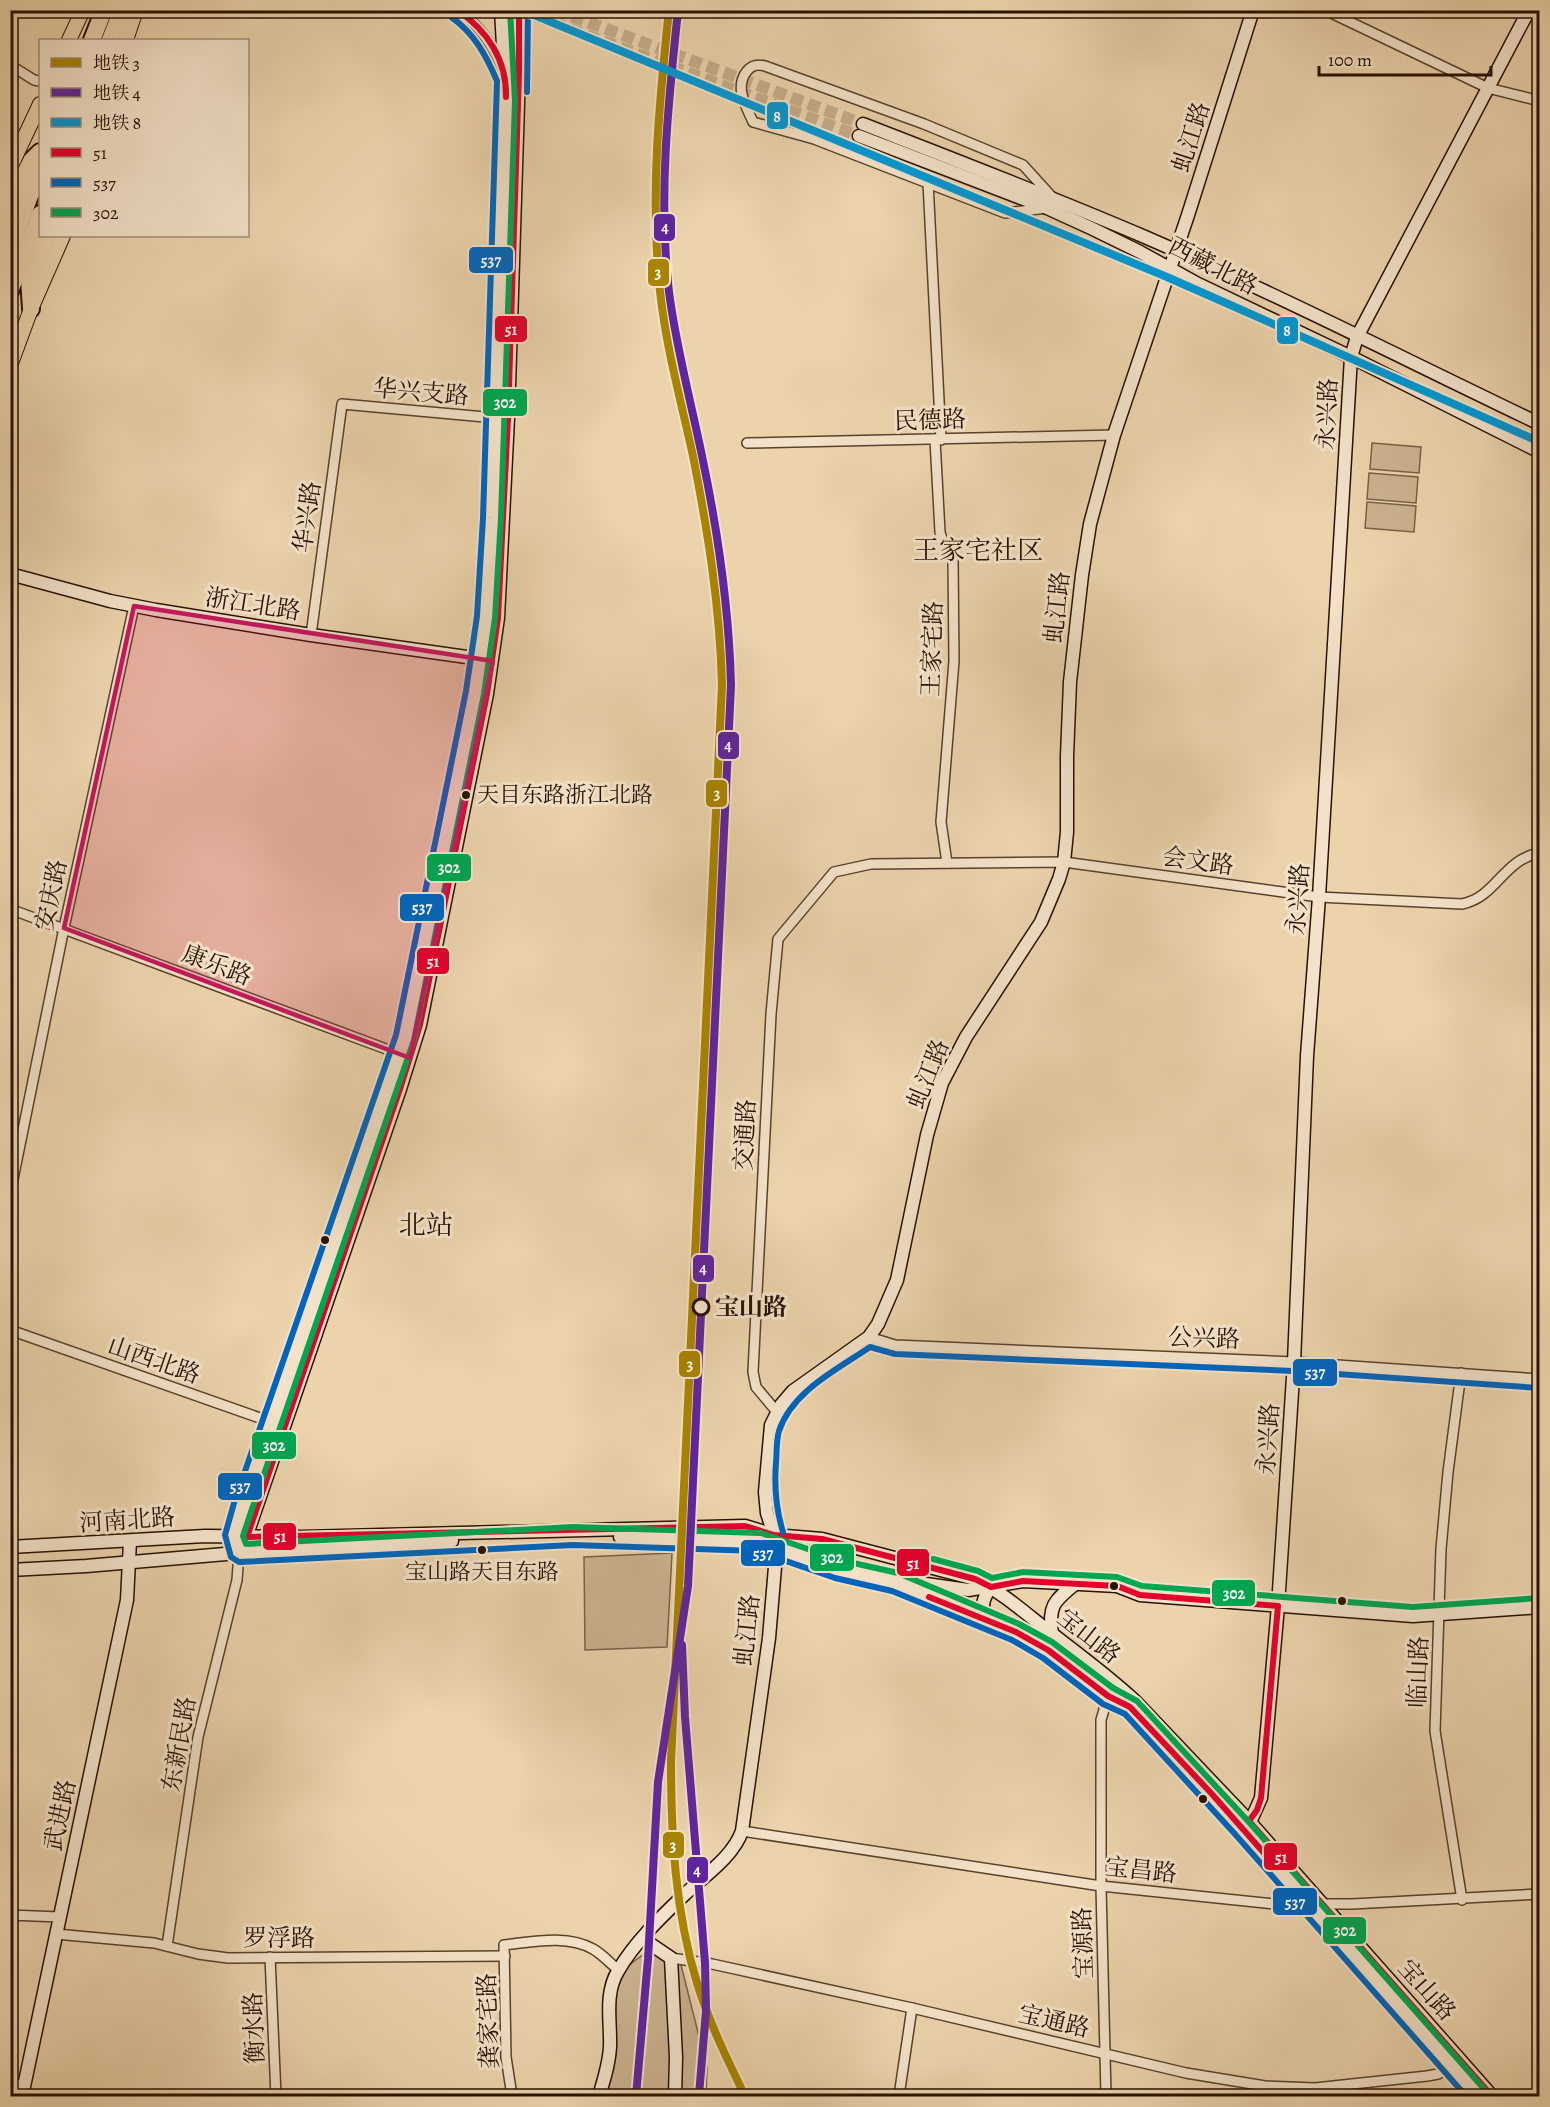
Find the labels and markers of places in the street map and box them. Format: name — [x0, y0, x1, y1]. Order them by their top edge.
place label: 天目东路浙江北路 — [477, 780, 653, 810]
marker: 天目东路浙江北路 — [460, 789, 472, 801]
unlabelled marker — [319, 1234, 331, 1246]
place label: 宝山路 — [715, 1291, 787, 1323]
marker: 宝山路 — [692, 1298, 710, 1316]
marker: 宝山路天目东路 — [476, 1544, 488, 1556]
place label: 宝山路天目东路 — [405, 1557, 559, 1587]
unlabelled marker — [1108, 1580, 1120, 1592]
unlabelled marker — [1336, 1595, 1348, 1607]
unlabelled marker — [1197, 1793, 1209, 1805]

